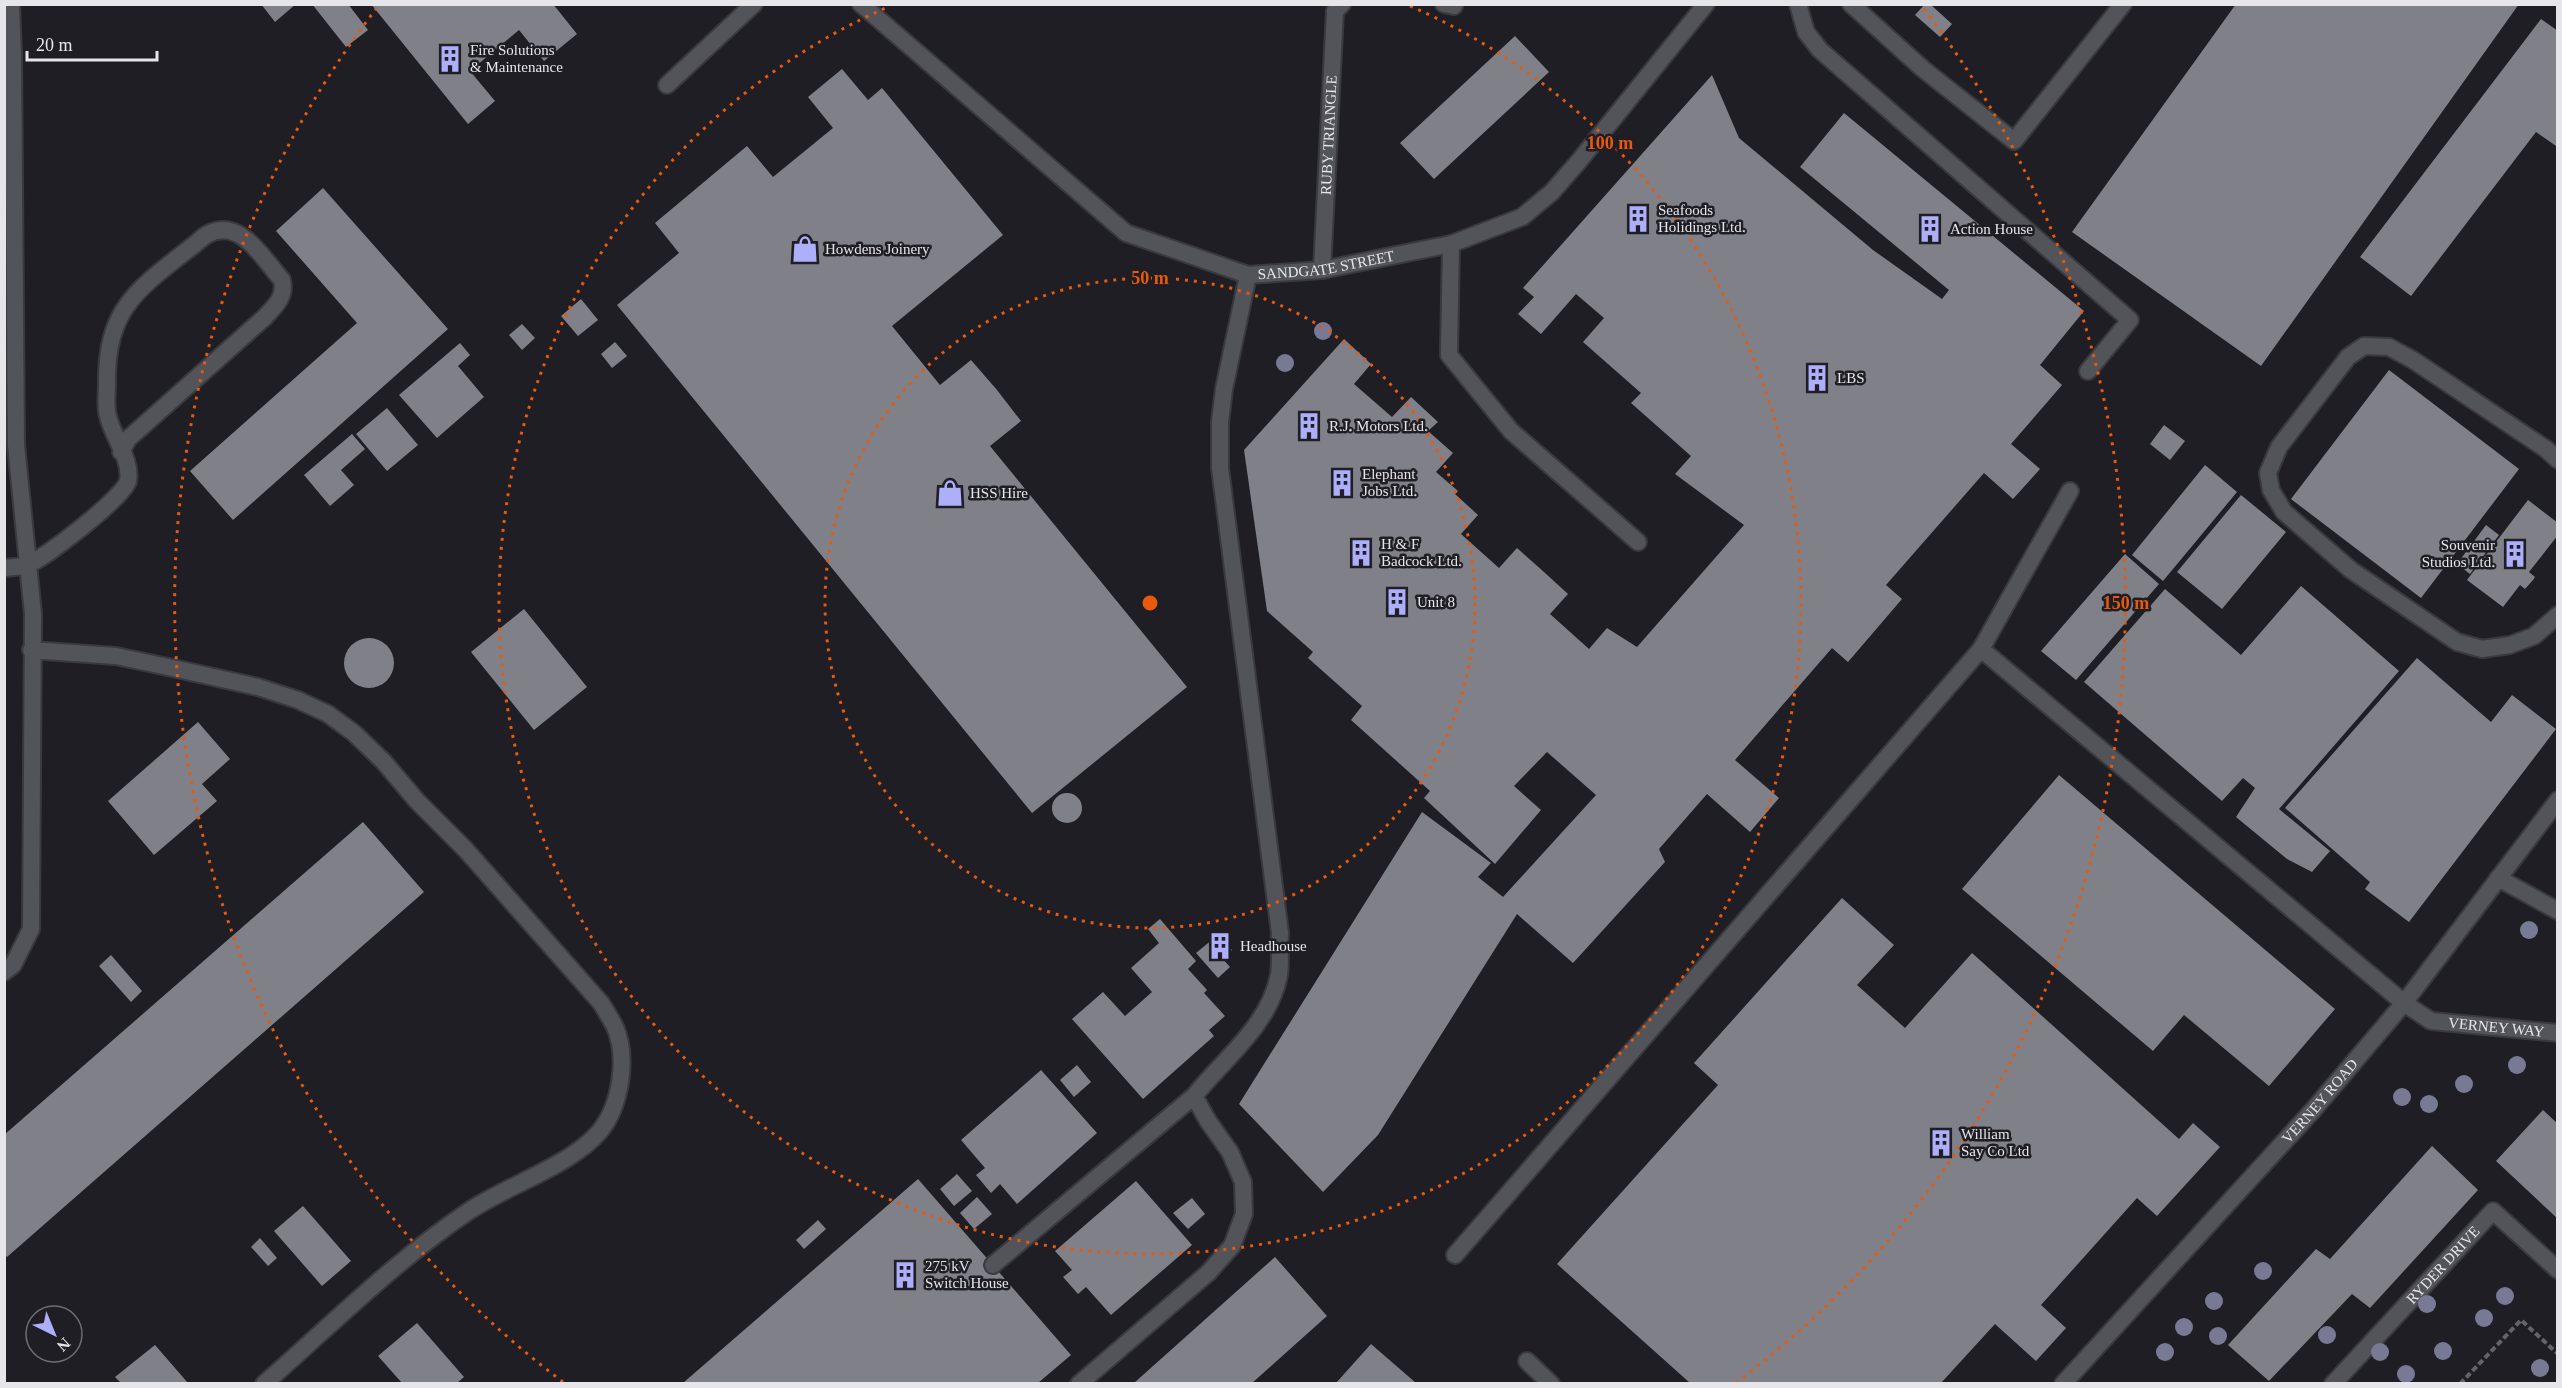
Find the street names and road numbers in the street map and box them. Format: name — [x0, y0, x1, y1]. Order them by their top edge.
street label: RUBY TRIANGLE — [1318, 75, 1340, 195]
street label: SANDGATE STREET — [1257, 248, 1396, 282]
street label: VERNEY WAY — [2447, 1015, 2545, 1040]
street label: VERNEY ROAD — [2279, 1056, 2361, 1147]
street label: RYDER DRIVE — [2403, 1223, 2483, 1307]

